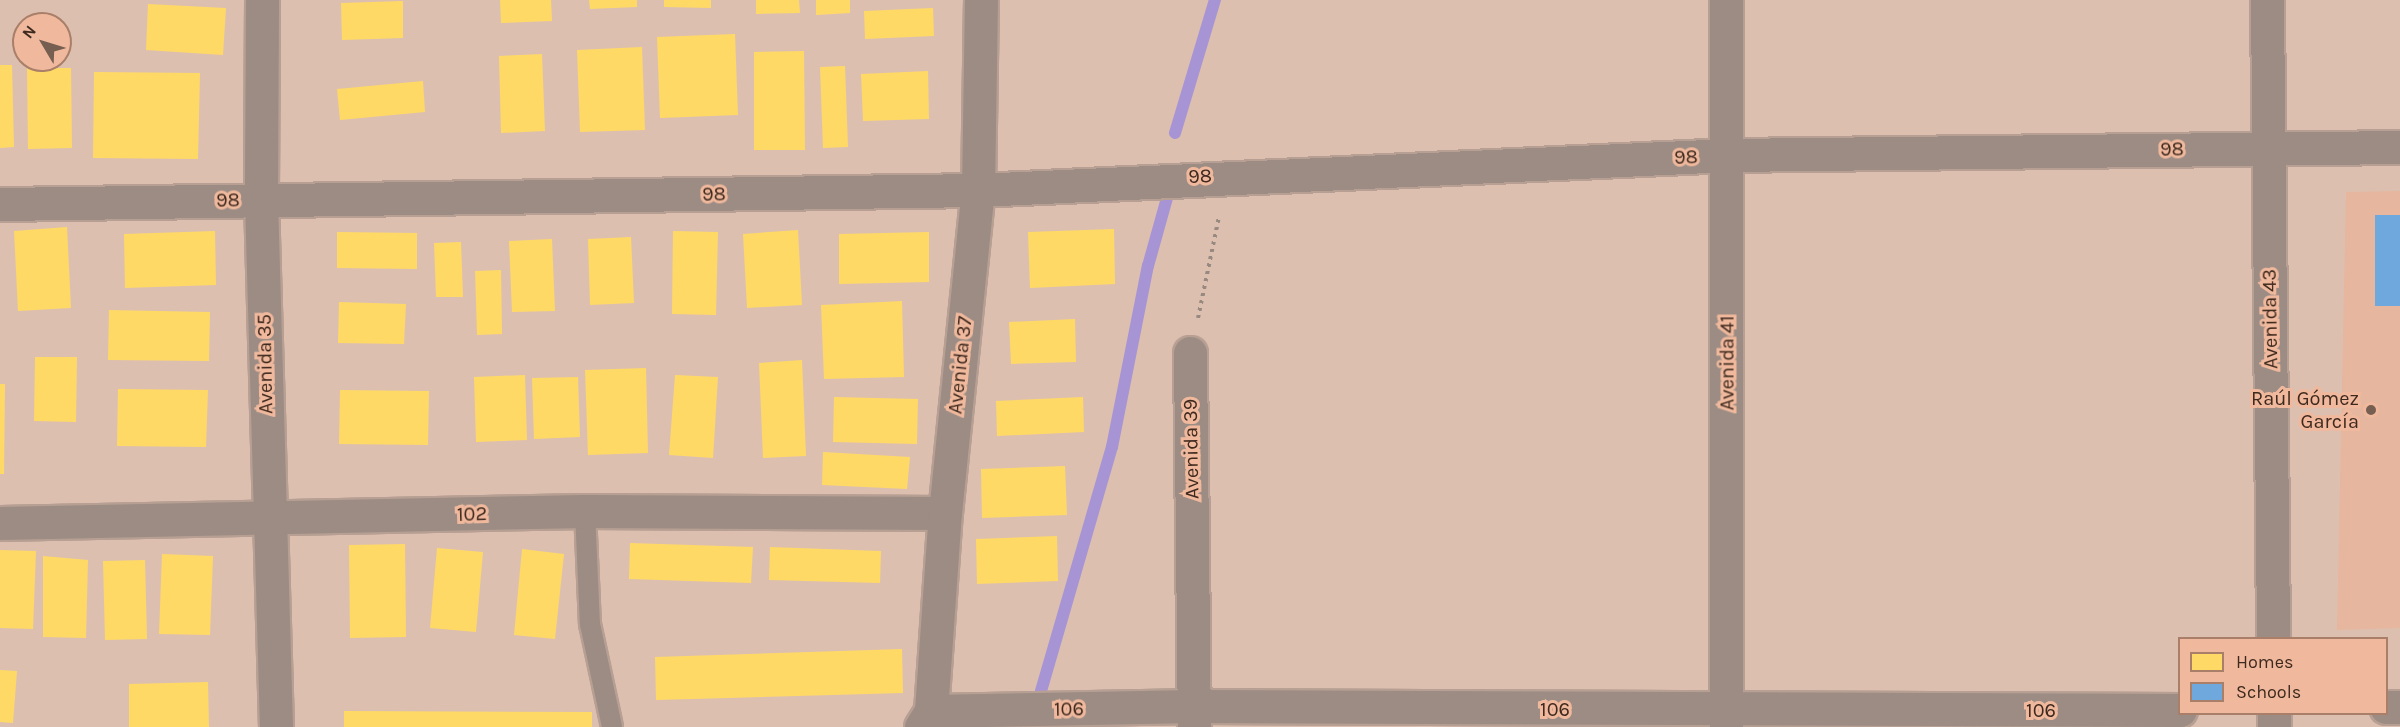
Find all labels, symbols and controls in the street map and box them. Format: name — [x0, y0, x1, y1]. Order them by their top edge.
north arrow — [12, 12, 72, 72]
text: N — [18, 21, 40, 42]
street label: 98 — [2160, 137, 2184, 161]
street label: 98 — [1674, 145, 1698, 169]
street label: 98 — [1187, 163, 1213, 189]
street label: 98 — [702, 182, 726, 206]
street label: 98 — [216, 188, 240, 212]
street label: Avenida 43 — [2257, 269, 2283, 369]
street label: Avenida 35 — [252, 314, 278, 414]
street label: Avenida 37 — [943, 315, 977, 415]
street label: Avenida 41 — [1715, 316, 1739, 410]
place label: Raúl Gómez García — [2251, 386, 2359, 433]
street label: Avenida 39 — [1178, 399, 1204, 499]
marker: Raúl Gómez García — [2364, 403, 2378, 417]
street label: 102 — [457, 501, 487, 527]
legend — [2178, 637, 2388, 715]
text: Homes — [2236, 651, 2293, 673]
text: Schools — [2236, 681, 2301, 703]
street label: 106 — [1054, 697, 1084, 721]
street label: 106 — [1540, 697, 1570, 721]
street label: 106 — [2026, 698, 2056, 722]

